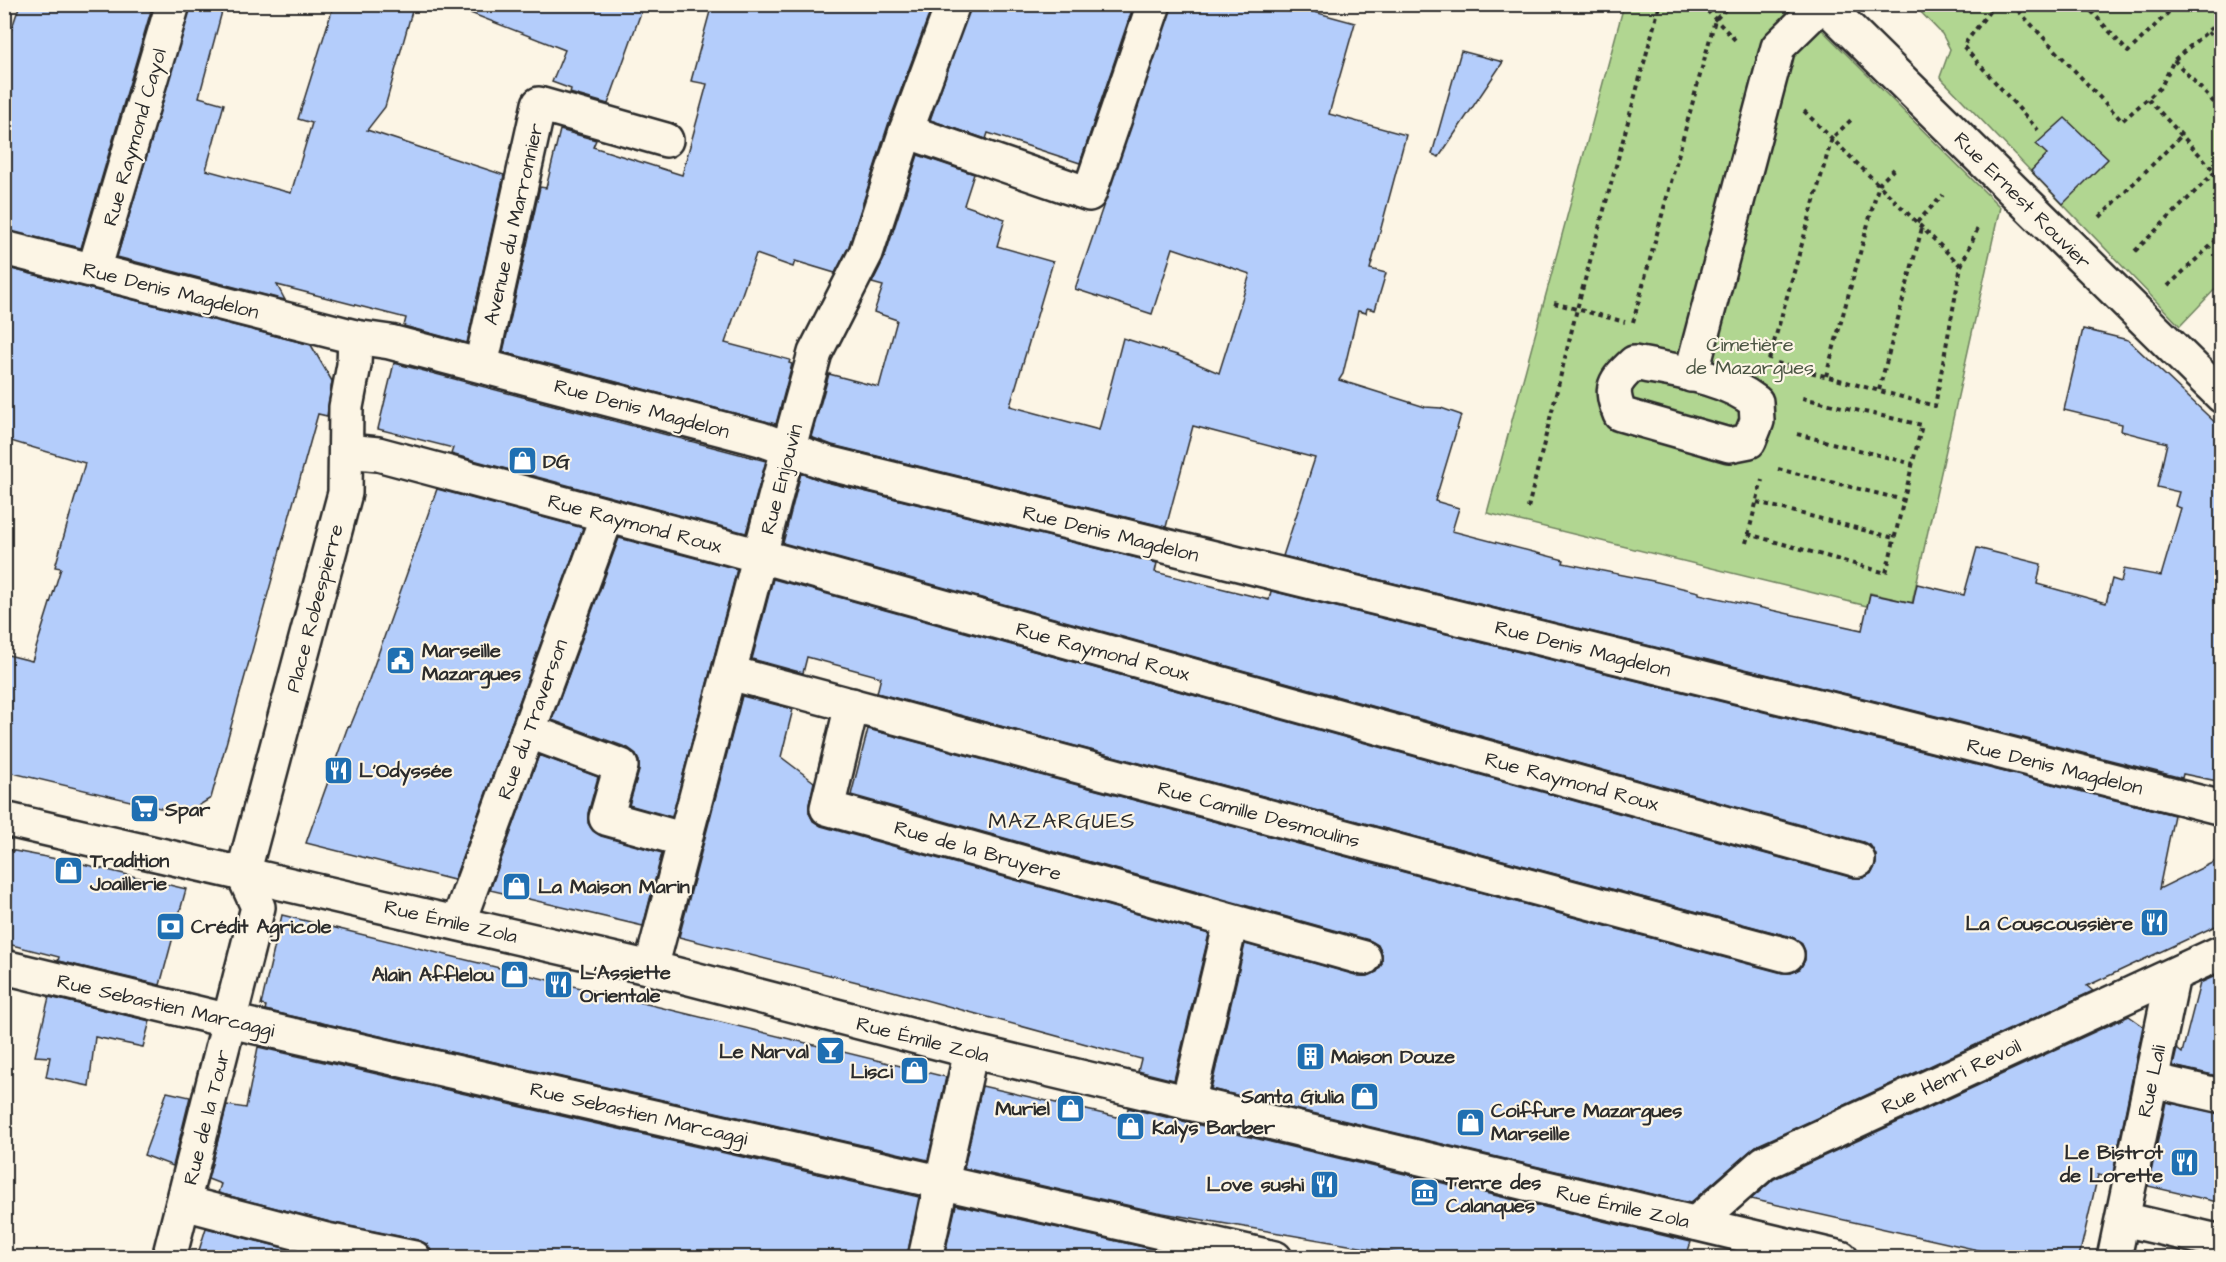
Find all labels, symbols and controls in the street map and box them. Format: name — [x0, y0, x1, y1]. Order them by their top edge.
street label: Rue Raymond Cayol — [96, 45, 175, 230]
street label: Avenue du Marronnier — [477, 121, 551, 328]
street label: Rue Ernest Rouvier — [1947, 126, 2097, 276]
street label: Rue Denis Magdelon — [80, 256, 262, 327]
park label: Cimetière de Mazargues — [1686, 331, 1814, 383]
street label: Rue Denis Magdelon — [551, 372, 733, 447]
street label: Rue Enjouvin — [754, 421, 810, 538]
shop icon: DG — [506, 445, 538, 477]
place label: DG — [543, 448, 570, 476]
street label: Rue Raymond Roux — [544, 487, 725, 562]
street label: Rue Denis Magdelon — [1020, 499, 1202, 570]
street label: Place Robespierre — [279, 521, 351, 695]
street label: Rue Denis Magdelon — [1492, 614, 1674, 685]
street label: Rue Raymond Roux — [1012, 615, 1193, 690]
street label: Rue du Traverson — [491, 635, 575, 803]
place label: Marseille Mazargues — [422, 637, 521, 689]
public building icon: Marseille Mazargues — [385, 645, 417, 677]
street label: Rue Denis Magdelon — [1964, 732, 2146, 803]
street label: Rue Raymond Roux — [1481, 745, 1662, 820]
restaurant icon: L'Odyssée — [322, 754, 354, 786]
place label: L'Odyssée — [359, 757, 453, 786]
street label: Rue Camille Desmoulins — [1155, 774, 1363, 855]
supermarket icon: Spar — [128, 793, 160, 825]
place label: Spar — [164, 796, 211, 824]
district label: MAZARGUES — [988, 806, 1136, 837]
street label: Rue de la Bruyere — [891, 814, 1065, 889]
place label: Tradition Joaillerie — [89, 847, 169, 898]
shop icon: Tradition Joaillerie — [53, 855, 85, 887]
shop icon: La Maison Marin — [501, 870, 533, 902]
place label: La Maison Marin — [538, 873, 690, 901]
street label: Rue Émile Zola — [381, 893, 520, 951]
restaurant icon: La Couscoussière — [2138, 907, 2170, 939]
bank icon: Crédit Agricole — [154, 910, 186, 942]
place label: La Couscoussière — [1966, 910, 2133, 938]
place label: Crédit Agricole — [191, 913, 332, 942]
shop icon: Alain Afflelou — [499, 958, 531, 990]
place label: L'Assiette Orientale — [580, 959, 671, 1010]
place label: Alain Afflelou — [372, 961, 494, 989]
street label: Rue Sebastien Marcaggi — [54, 967, 277, 1046]
restaurant icon: L'Assiette Orientale — [543, 968, 575, 1000]
street label: Rue Émile Zola — [853, 1010, 992, 1070]
street label: Rue Henri Revoil — [1877, 1032, 2026, 1122]
bar icon: Le Narval — [814, 1035, 846, 1067]
place label: Le Narval — [719, 1038, 809, 1066]
building icon: Maison Douze — [1294, 1040, 1326, 1072]
street label: Rue Lali — [2131, 1042, 2173, 1120]
place label: Maison Douze — [1331, 1043, 1455, 1071]
street label: Rue de la Tour — [177, 1047, 237, 1188]
shop icon: Lisci — [898, 1055, 930, 1087]
place label: Lisci — [850, 1058, 894, 1086]
street label: Rue Sebastien Marcaggi — [527, 1075, 750, 1154]
shop icon: Santa Giulia — [1349, 1080, 1381, 1112]
place label: Santa Giulia — [1240, 1083, 1345, 1111]
shop icon: Muriel — [1055, 1092, 1087, 1124]
place label: Muriel — [995, 1095, 1050, 1123]
place label: Coiffure Mazargues Marseille — [1491, 1097, 1682, 1148]
shop icon: Coiffure Mazargues Marseille — [1454, 1106, 1486, 1138]
shop icon: Kalys Barber — [1115, 1111, 1147, 1143]
place label: Kalys Barber — [1152, 1114, 1276, 1143]
place label: Le Bistrot de Lorette — [2059, 1139, 2164, 1190]
restaurant icon: Le Bistrot de Lorette — [2168, 1147, 2200, 1179]
restaurant icon: Love sushi — [1309, 1168, 1341, 1200]
place label: Terre des Calanques — [1445, 1169, 1541, 1220]
place label: Love sushi — [1207, 1171, 1305, 1199]
museum icon: Terre des Calanques — [1409, 1177, 1441, 1209]
street label: Rue Émile Zola — [1553, 1178, 1692, 1236]

